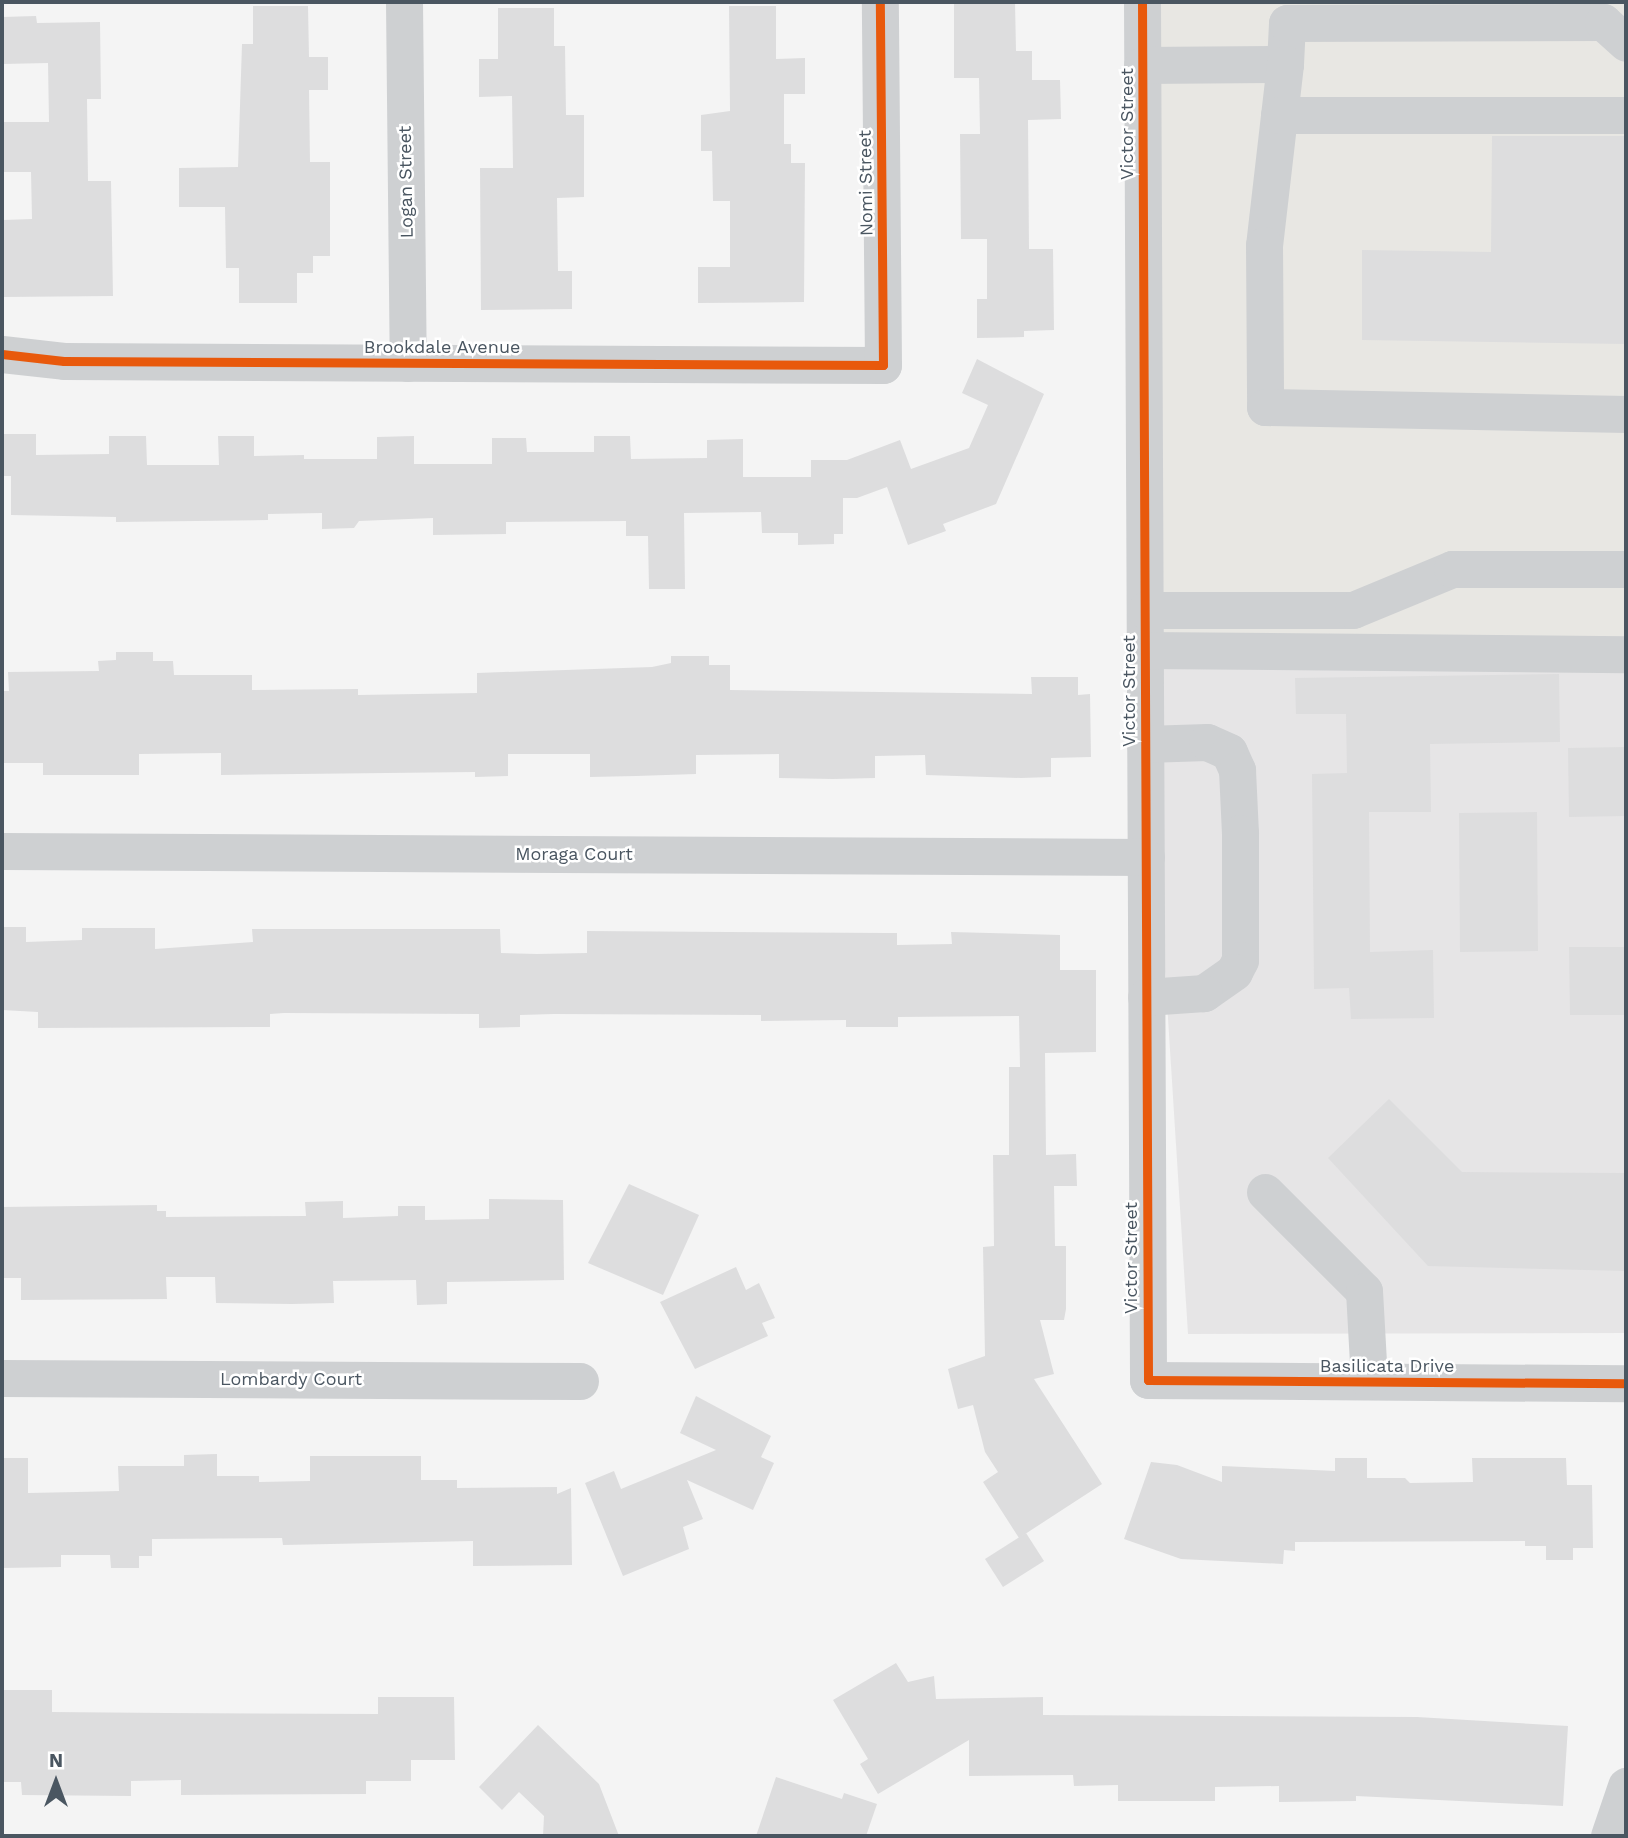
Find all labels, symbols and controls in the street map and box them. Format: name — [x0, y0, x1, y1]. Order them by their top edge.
street label: Victor Street — [1116, 68, 1138, 180]
street label: Logan Street — [394, 126, 418, 238]
street label: Nomi Street — [854, 130, 878, 236]
street label: Brookdale Avenue — [363, 336, 521, 358]
street label: Victor Street — [1118, 635, 1140, 747]
street label: Moraga Court — [515, 843, 633, 865]
street label: Victor Street — [1120, 1202, 1142, 1314]
street label: Basilicata Drive — [1319, 1355, 1455, 1377]
street label: Lombardy Court — [220, 1368, 362, 1390]
north arrow — [21, 1747, 91, 1817]
text: N — [49, 1749, 63, 1772]

